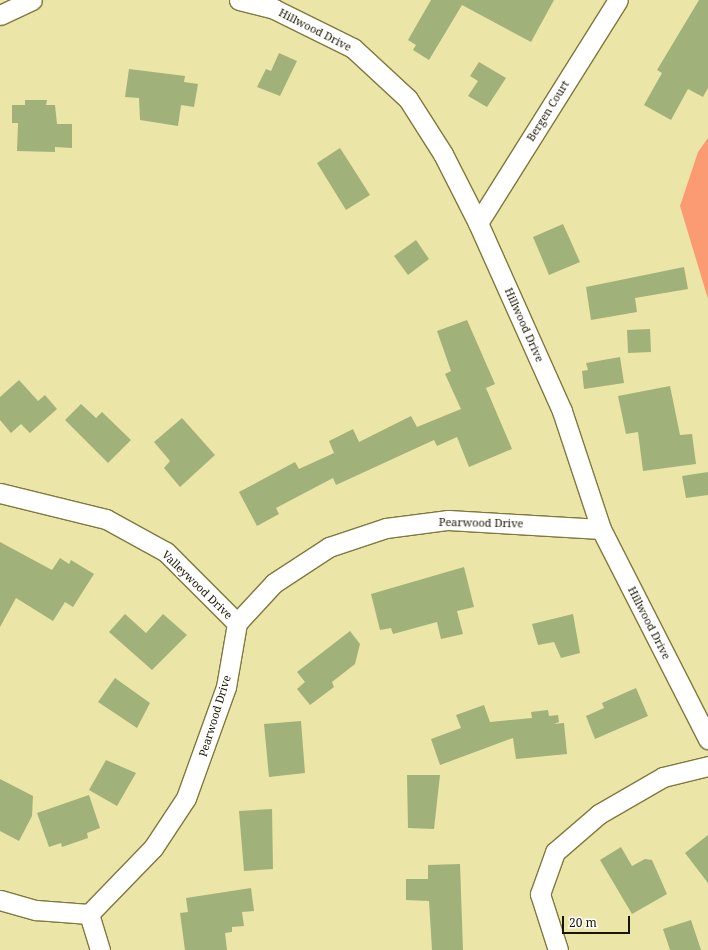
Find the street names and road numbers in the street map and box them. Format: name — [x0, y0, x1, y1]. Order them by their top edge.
street label: Hillwood Drive — [276, 6, 354, 54]
street label: Bergen Court — [524, 78, 572, 144]
street label: Hillwood Drive — [502, 286, 546, 364]
street label: Pearwood Drive — [439, 516, 523, 530]
street label: Valleywood Drive — [159, 548, 235, 622]
street label: Hillwood Drive — [625, 584, 673, 662]
street label: Pearwood Drive — [196, 674, 234, 758]

